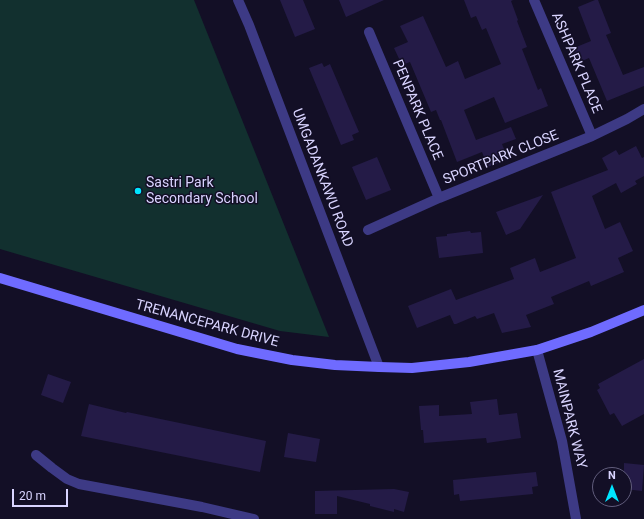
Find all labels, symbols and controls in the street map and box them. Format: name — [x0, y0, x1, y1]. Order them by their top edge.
street label: ASHPARK PLACE — [547, 10, 605, 116]
street label: PENPARK PLACE — [388, 57, 446, 163]
street label: UMGADANKAWU ROAD — [288, 106, 356, 250]
street label: SPORTPARK CLOSE — [441, 127, 561, 189]
place label: Sastri Park Secondary School — [146, 175, 258, 208]
marker: Sastri Park Secondary School — [133, 186, 143, 196]
street label: TRENANCEPARK DRIVE — [134, 297, 280, 351]
street label: MAINPARK WAY — [548, 367, 590, 471]
north arrow — [592, 467, 632, 507]
text: N — [608, 469, 616, 482]
scale bar — [14, 481, 70, 507]
text: 20 m — [19, 489, 46, 503]

